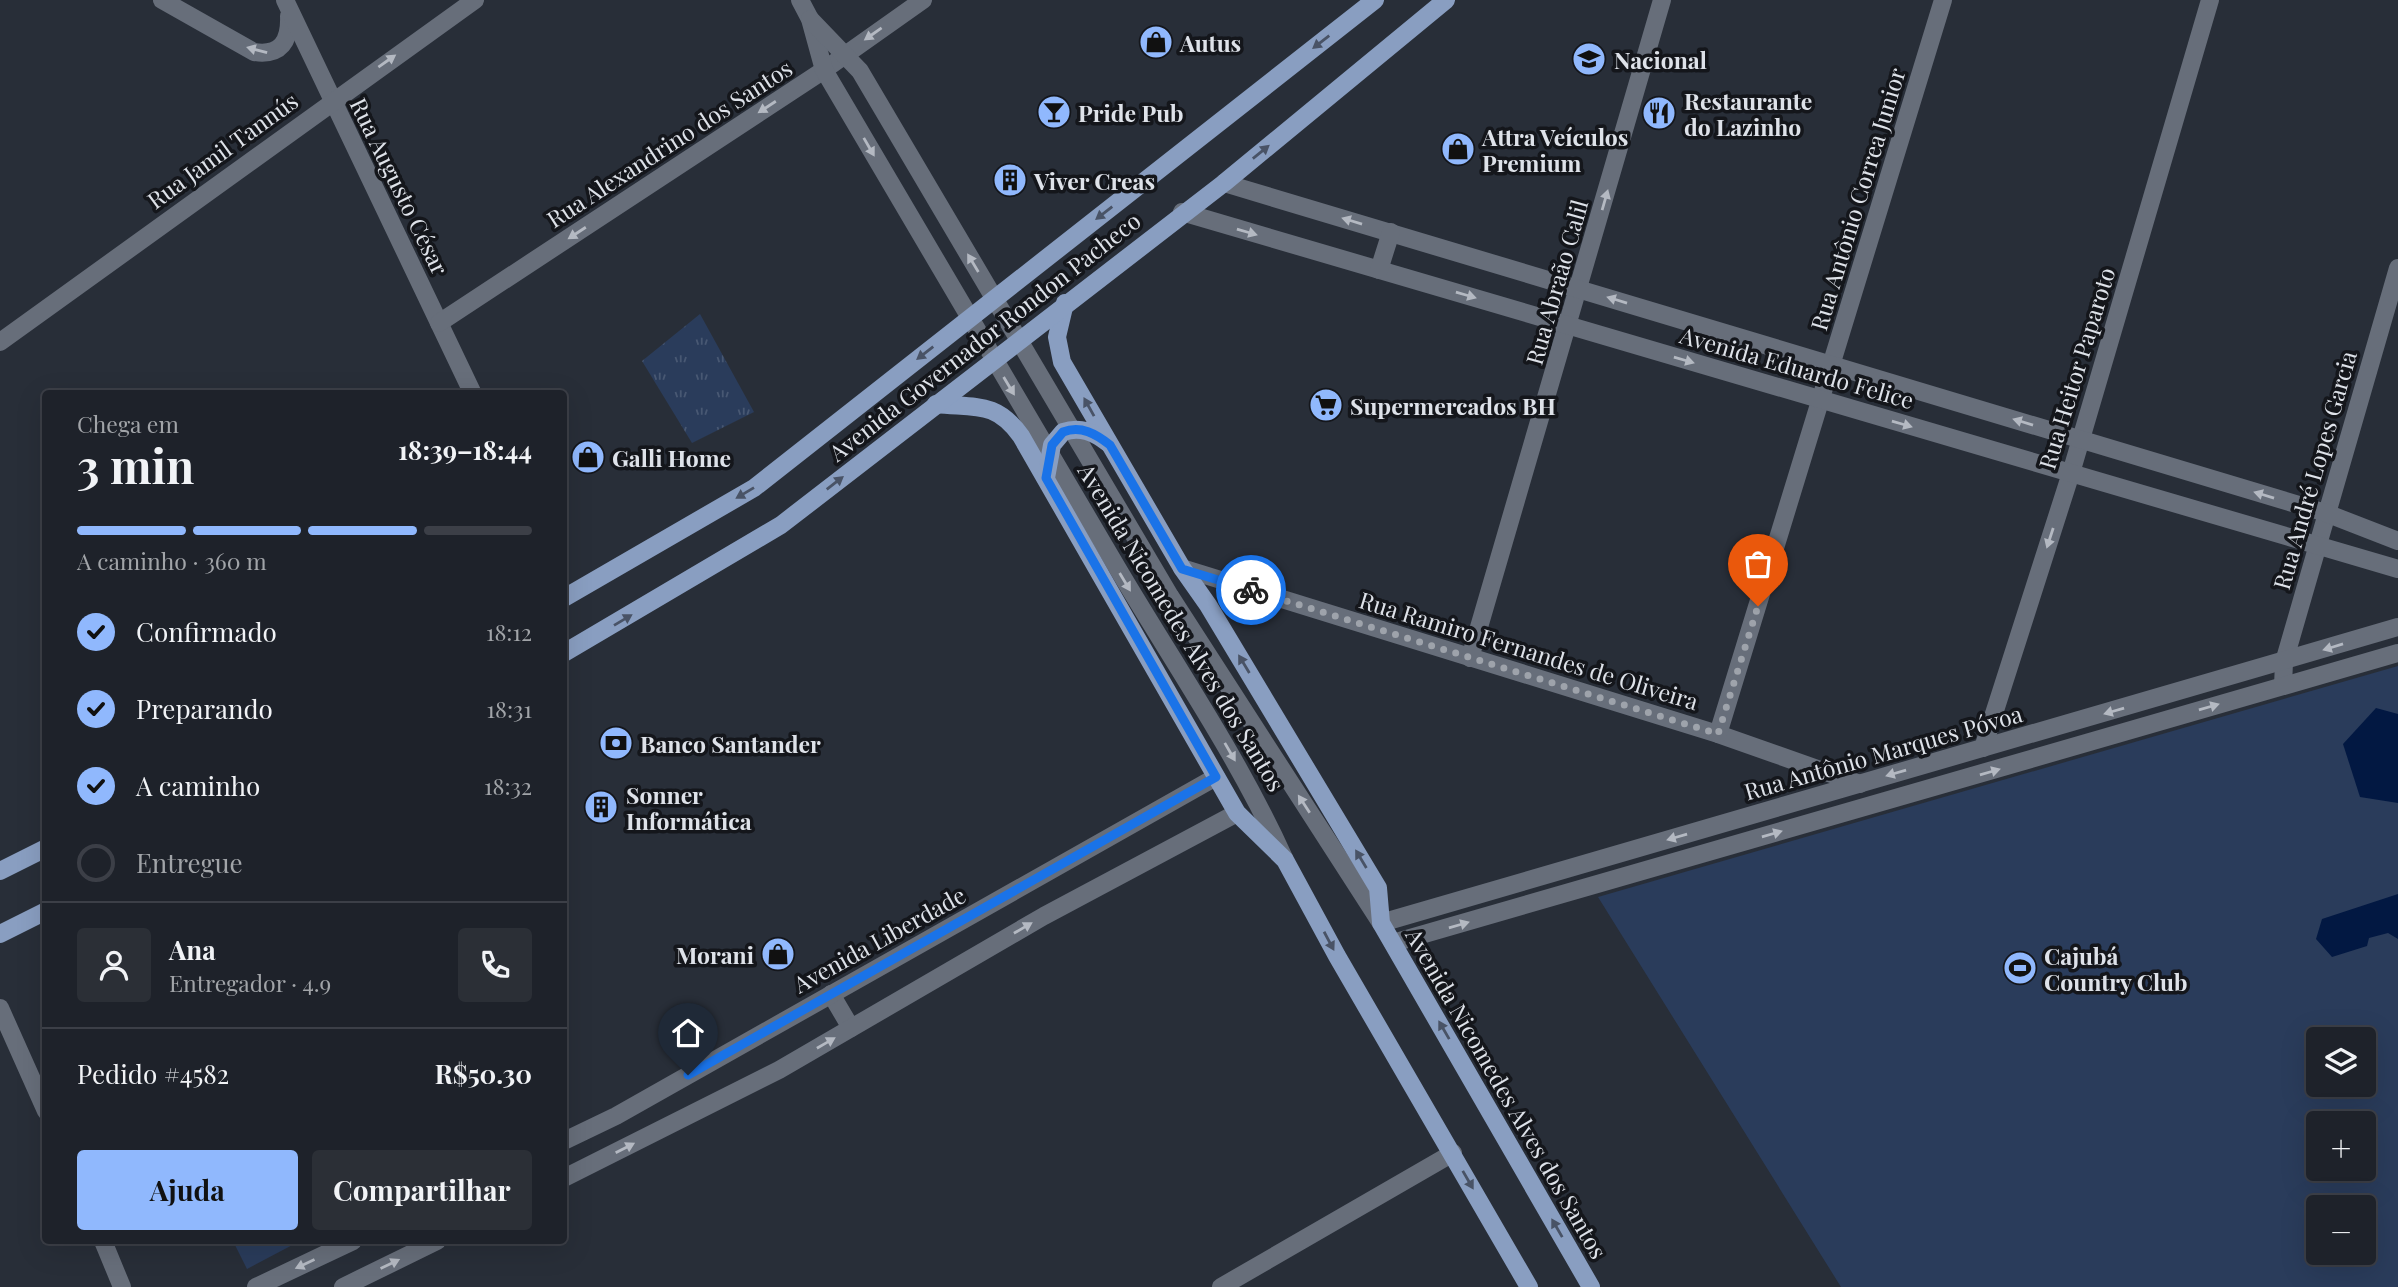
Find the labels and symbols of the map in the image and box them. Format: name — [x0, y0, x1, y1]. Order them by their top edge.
shop icon: Autus — [1137, 23, 1175, 61]
one-way arrow — [864, 27, 882, 41]
place label: Autus — [1179, 27, 1241, 58]
one-way arrow — [1312, 35, 1330, 49]
school or university icon: Nacional — [1570, 40, 1608, 78]
one-way arrow — [245, 44, 267, 55]
place label: Nacional — [1614, 44, 1707, 75]
street label: Rua Alexandrino dos Santos — [540, 52, 798, 234]
one-way arrow — [378, 55, 397, 68]
street label: Rua Antônio Correa Junior — [1802, 64, 1912, 334]
street label: Rua Jamil Tannús — [140, 85, 304, 215]
place label: Restaurante do Lazinho — [1684, 85, 1812, 142]
street label: Rua Augusto César — [344, 92, 456, 280]
bar icon: Pride Pub — [1035, 93, 1073, 131]
restaurant icon: Restaurante do Lazinho — [1640, 94, 1678, 132]
place label: Pride Pub — [1078, 97, 1184, 128]
one-way arrow — [757, 101, 776, 114]
place label: Attra Veículos Premium — [1481, 121, 1629, 178]
shop icon: Attra Veículos Premium — [1439, 130, 1477, 168]
one-way arrow — [863, 138, 875, 157]
one-way arrow — [1251, 145, 1269, 160]
building icon: Viver Creas — [991, 161, 1029, 199]
place label: Viver Creas — [1033, 165, 1155, 196]
one-way arrow — [1601, 189, 1611, 210]
street label: Rua Abraão Calil — [1518, 195, 1595, 368]
street label: Avenida Governador Rondon Pacheco — [821, 204, 1146, 468]
one-way arrow — [1095, 205, 1112, 220]
one-way arrow — [1342, 215, 1363, 225]
one-way arrow — [567, 226, 586, 239]
one-way arrow — [1237, 227, 1258, 237]
one-way arrow — [967, 253, 980, 272]
street label: Rua Heitor Paparoto — [2031, 263, 2121, 473]
one-way arrow — [1456, 291, 1477, 301]
one-way arrow — [1606, 295, 1627, 305]
street label: Avenida Eduardo Felice — [1676, 318, 1918, 415]
one-way arrow — [916, 346, 934, 361]
street label: Rua André Lopes Garcia — [2265, 347, 2363, 593]
one-way arrow — [1674, 355, 1695, 365]
one-way arrow — [1003, 376, 1015, 395]
supermarket icon: Supermercados BH — [1307, 386, 1345, 424]
place label: Supermercados BH — [1350, 390, 1556, 421]
one-way arrow — [1083, 397, 1095, 417]
one-way arrow — [2012, 417, 2033, 427]
one-way arrow — [1892, 419, 1913, 429]
shop icon: Galli Home — [569, 438, 607, 476]
place label: Galli Home — [612, 442, 731, 473]
street label: Avenida Nicomedes Alves dos Santos — [1071, 457, 1292, 797]
one-way arrow — [825, 476, 843, 491]
one-way arrow — [735, 486, 754, 499]
one-way arrow — [2253, 489, 2274, 499]
one-way arrow — [2044, 528, 2055, 549]
pin — [1728, 534, 1788, 606]
courier — [1216, 555, 1286, 625]
one-way arrow — [1119, 572, 1131, 591]
street label: Rua Ramiro Fernandes de Oliveira — [1356, 584, 1703, 717]
one-way arrow — [614, 613, 633, 626]
one-way arrow — [2322, 642, 2343, 652]
one-way arrow — [1238, 655, 1250, 674]
street label: Rua Antônio Marques Póvoa — [1740, 697, 2026, 807]
one-way arrow — [2198, 702, 2219, 712]
one-way arrow — [2104, 706, 2125, 716]
bank icon: Banco Santander — [597, 724, 635, 762]
place label: Banco Santander — [640, 728, 821, 759]
one-way arrow — [1224, 743, 1236, 762]
one-way arrow — [1980, 766, 2002, 777]
one-way arrow — [1885, 769, 1906, 779]
place label: Sonner Informática — [626, 779, 752, 836]
building icon: Sonner Informática — [582, 788, 620, 826]
one-way arrow — [1298, 794, 1311, 814]
one-way arrow — [1761, 828, 1783, 839]
one-way arrow — [1667, 832, 1688, 842]
one-way arrow — [1355, 850, 1368, 869]
street label: Avenida Liberdade — [786, 879, 971, 1000]
one-way arrow — [1449, 919, 1470, 929]
street label: Avenida Nicomedes Alves dos Santos — [1399, 921, 1615, 1264]
one-way arrow — [1013, 922, 1032, 934]
one-way arrow — [1324, 931, 1335, 951]
shop icon: Morani — [759, 935, 797, 973]
place label: Morani — [676, 939, 754, 970]
place label: Cajubá Country Club — [2044, 940, 2188, 997]
sports icon: Cajubá Country Club — [2001, 949, 2039, 987]
pin — [658, 1003, 718, 1075]
one-way arrow — [1437, 1021, 1450, 1040]
one-way arrow — [817, 1037, 836, 1049]
one-way arrow — [615, 1142, 635, 1153]
one-way arrow — [1462, 1171, 1474, 1190]
one-way arrow — [1551, 1218, 1563, 1237]
one-way arrow — [295, 1258, 315, 1270]
one-way arrow — [380, 1258, 400, 1269]

